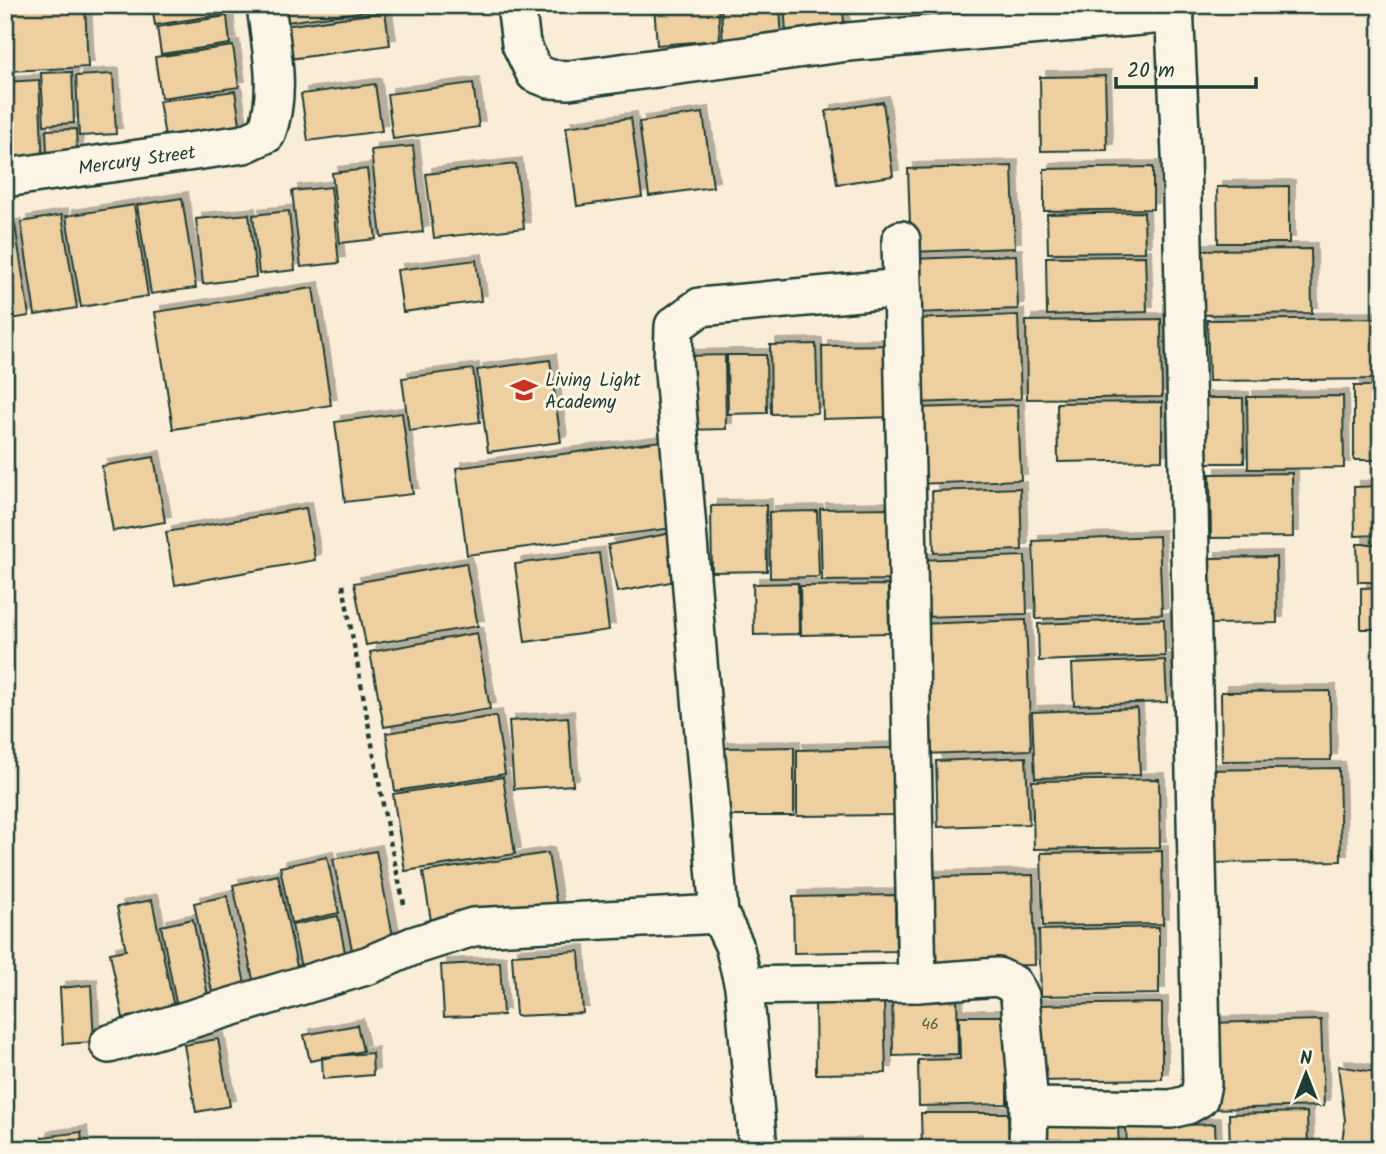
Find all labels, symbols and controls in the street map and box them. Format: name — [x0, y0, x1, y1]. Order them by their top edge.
scale bar — [1116, 46, 1256, 90]
text: 20 m — [1127, 55, 1175, 88]
street label: Mercury Street — [76, 138, 198, 184]
place label: Living Light Academy — [545, 366, 641, 418]
school or university icon: Living Light Academy — [509, 375, 539, 405]
house number: 46 — [921, 1012, 939, 1037]
north arrow — [1270, 1038, 1340, 1108]
text: N — [1300, 1044, 1312, 1074]

